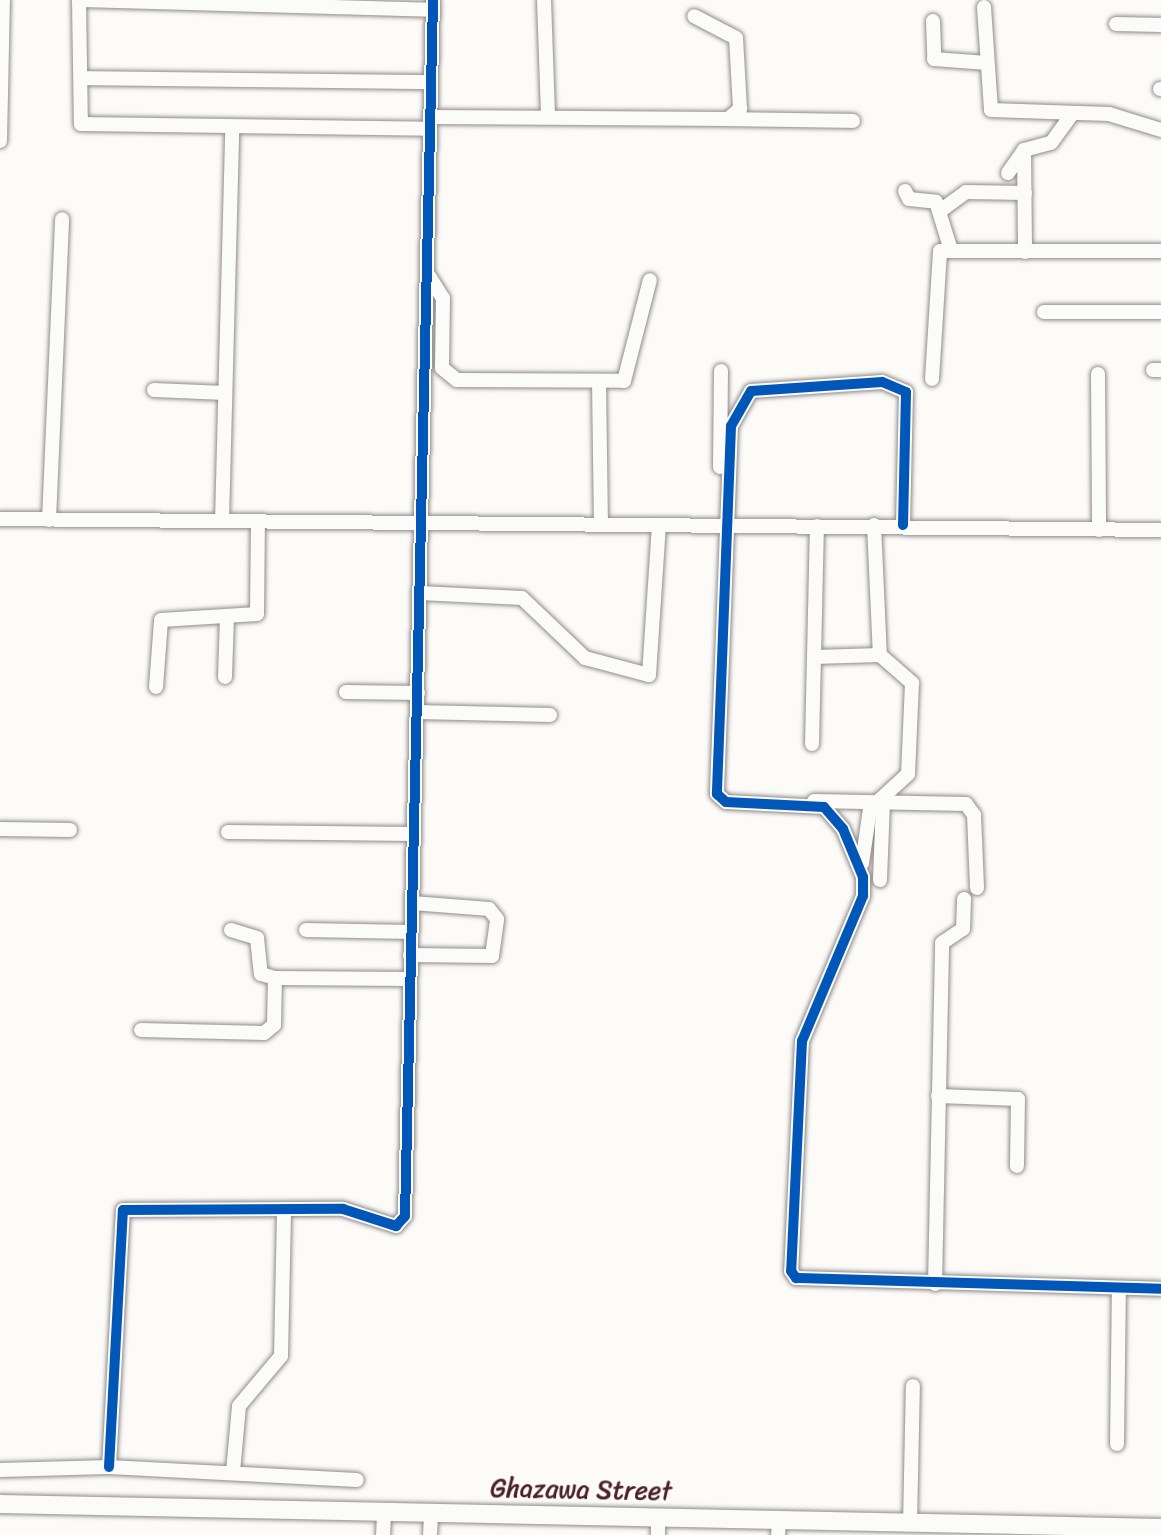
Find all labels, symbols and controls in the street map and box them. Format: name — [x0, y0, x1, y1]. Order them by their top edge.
street label: Ghazawa Street — [490, 1473, 672, 1507]

